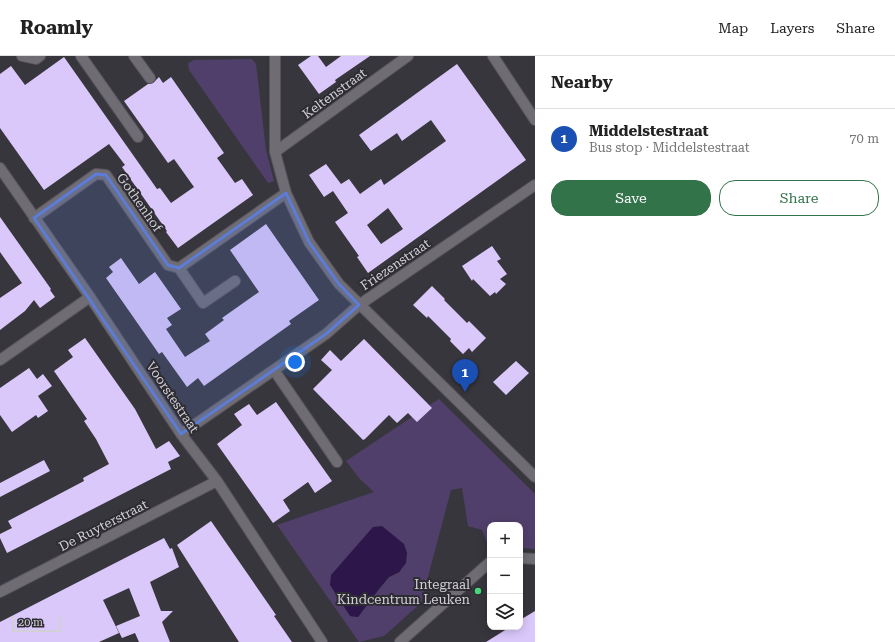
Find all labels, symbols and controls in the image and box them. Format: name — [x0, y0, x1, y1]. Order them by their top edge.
text: Roamly — [20, 16, 93, 39]
text: Map — [718, 20, 748, 36]
text: Layers — [770, 20, 814, 36]
text: Share — [836, 20, 875, 36]
street label: Keltenstraat — [299, 65, 369, 122]
text: Nearby — [551, 72, 613, 92]
text: Middelstestraat — [589, 122, 709, 140]
text: 1 — [560, 131, 568, 146]
text: 70 m — [849, 131, 879, 146]
text: Bus stop · Middelstestraat — [589, 140, 750, 155]
street label: Gothenhof — [114, 170, 166, 235]
button: Save — [551, 180, 711, 216]
button: Share — [719, 180, 879, 216]
street label: Friezenstraat — [358, 236, 433, 293]
your location — [285, 352, 305, 372]
street label: Voorstestraat — [143, 359, 202, 436]
pin: 1 — [452, 359, 478, 392]
street label: De Ruyterstraat — [56, 497, 150, 554]
map controls — [487, 522, 523, 630]
button: + — [487, 522, 523, 558]
button: − — [487, 558, 523, 594]
place label: Integraal Kindcentrum Leuken — [337, 577, 471, 607]
marker: Integraal Kindcentrum Leuken — [473, 586, 483, 596]
button: layers — [487, 594, 523, 630]
scale bar — [12, 614, 61, 633]
text: 20 m — [18, 616, 43, 629]

